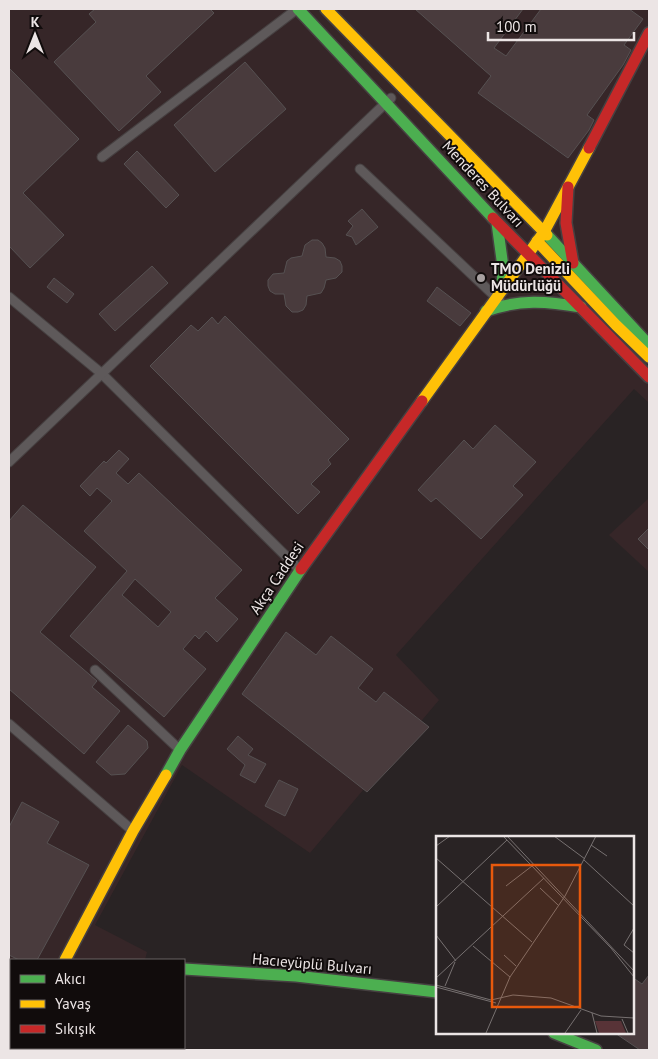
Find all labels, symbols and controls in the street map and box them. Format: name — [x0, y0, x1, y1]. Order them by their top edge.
north arrow — [10, 10, 60, 60]
scale bar — [488, 10, 634, 42]
text: K — [31, 13, 40, 31]
text: 100 m — [496, 17, 537, 36]
street label: Menderes Bulvarı — [438, 136, 528, 231]
place label: TMO Denizli Müdürlüğü — [491, 259, 570, 295]
marker: TMO Denizli Müdürlüğü — [475, 272, 487, 284]
street label: Akça Caddesi — [245, 538, 308, 618]
inset map — [436, 836, 633, 1034]
street label: Hacıeyüplü Bulvarı — [251, 949, 373, 978]
legend — [10, 959, 185, 1049]
text: Akıcı — [55, 969, 86, 988]
text: Yavaş — [55, 994, 91, 1013]
text: Sıkışık — [55, 1019, 97, 1038]

